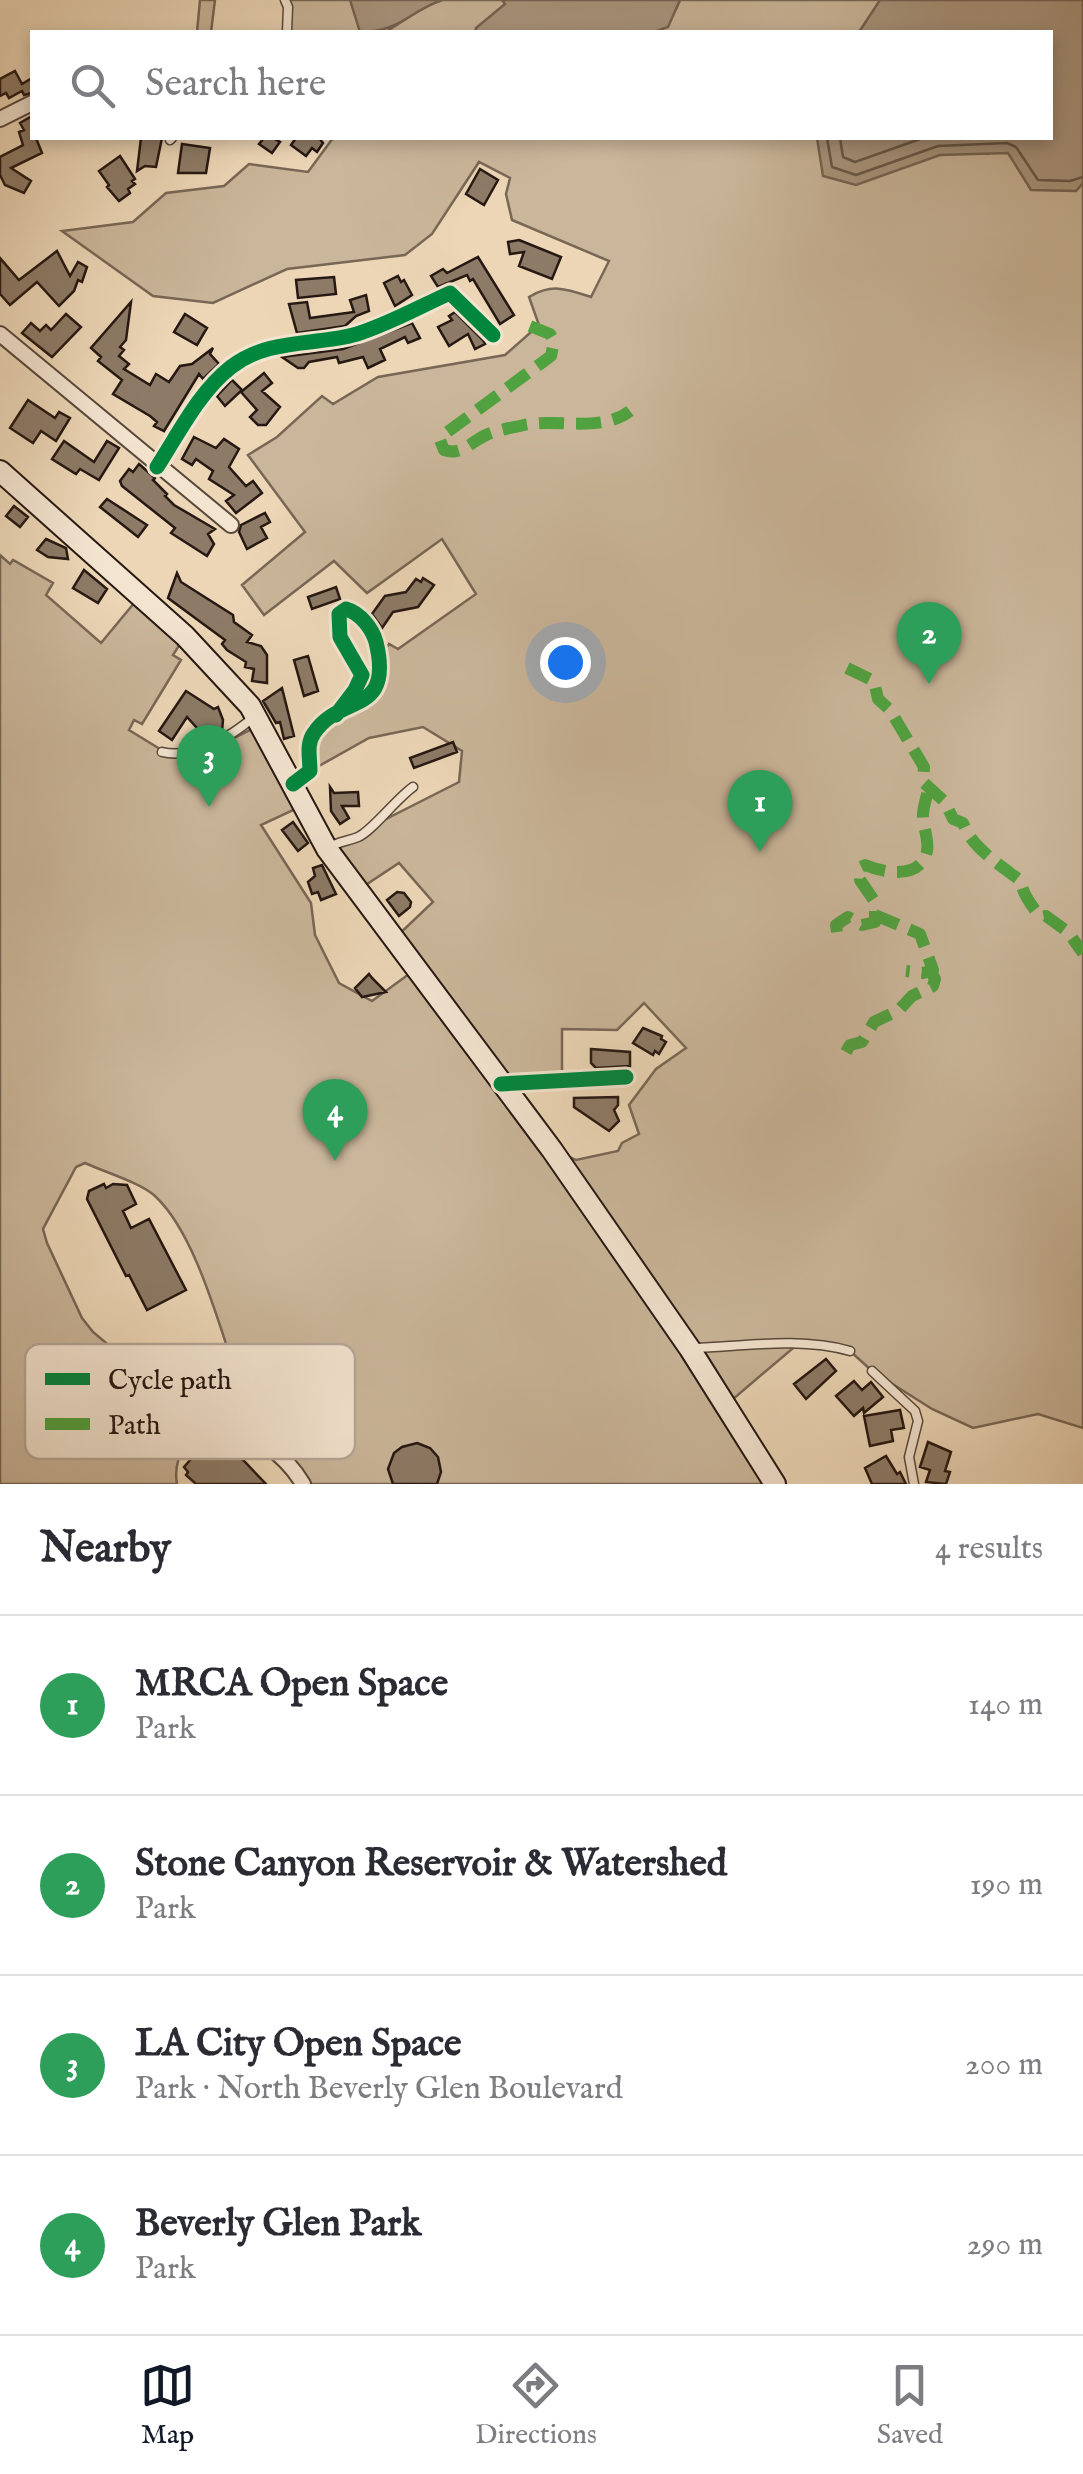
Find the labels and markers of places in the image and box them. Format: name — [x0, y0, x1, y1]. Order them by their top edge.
pin: 2 — [896, 602, 962, 684]
pin: 3 — [176, 724, 242, 807]
pin: 1 — [728, 770, 792, 852]
pin: 4 — [302, 1078, 368, 1161]

